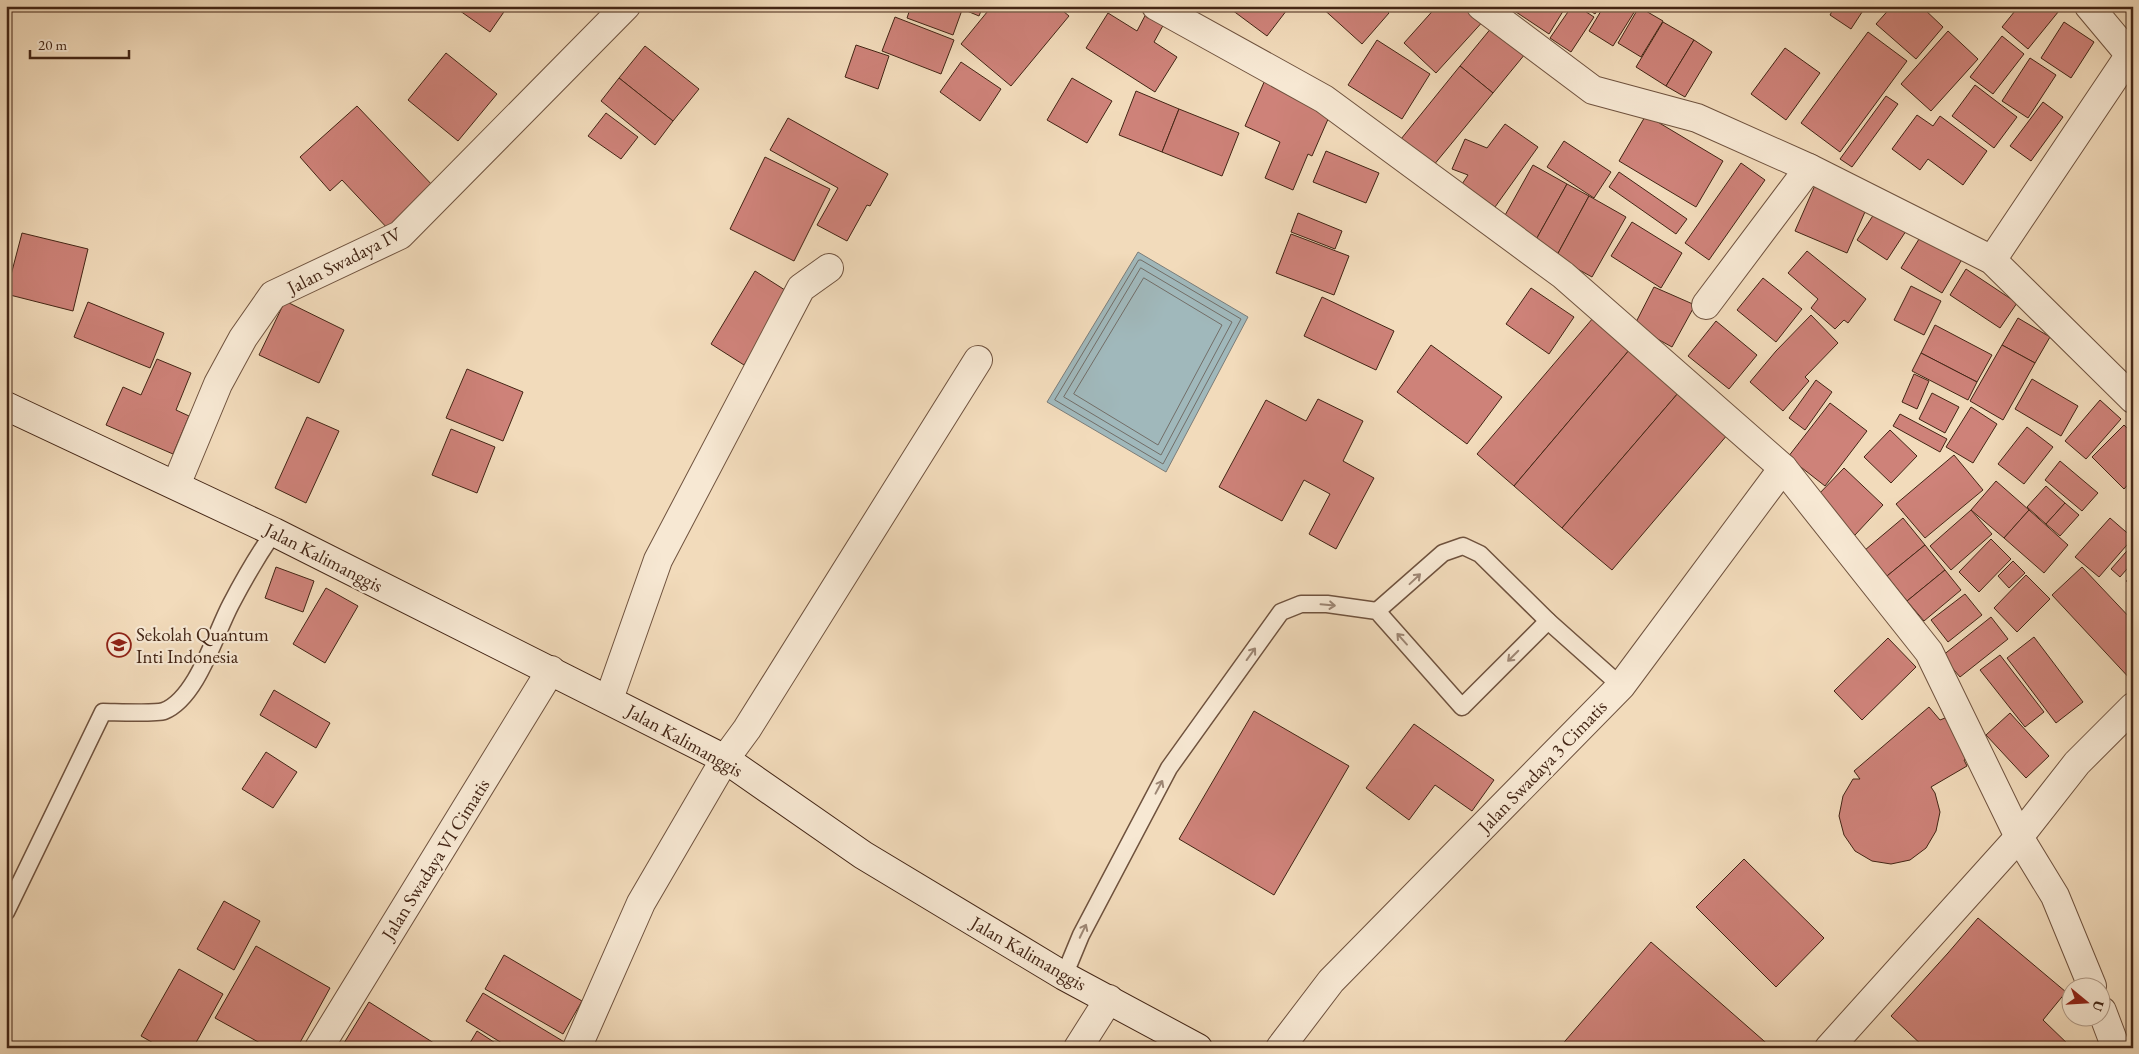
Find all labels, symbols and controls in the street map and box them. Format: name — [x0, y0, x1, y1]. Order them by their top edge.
scale bar — [30, 28, 129, 60]
text: 20 m — [38, 35, 67, 54]
street label: Jalan Swadaya IV — [281, 221, 406, 301]
street label: Jalan Kalimanggis — [259, 516, 387, 598]
one-way arrow — [1408, 574, 1421, 585]
one-way arrow — [1320, 600, 1336, 610]
place label: Sekolah Quantum Inti Indonesia — [136, 622, 269, 669]
school or university icon: Sekolah Quantum Inti Indonesia — [106, 632, 132, 658]
one-way arrow — [1396, 632, 1408, 645]
one-way arrow — [1246, 647, 1256, 661]
one-way arrow — [1507, 649, 1519, 662]
street label: Jalan Swadaya 3 Cimatis — [1471, 694, 1612, 840]
street label: Jalan Kalimanggis — [620, 697, 747, 783]
street label: Jalan Swadaya VI Cimatis — [375, 774, 495, 946]
one-way arrow — [1155, 780, 1164, 795]
street label: Jalan Kalimanggis — [965, 909, 1091, 997]
one-way arrow — [1079, 924, 1089, 939]
north arrow — [2062, 976, 2112, 1026]
text: U — [2088, 998, 2109, 1014]

